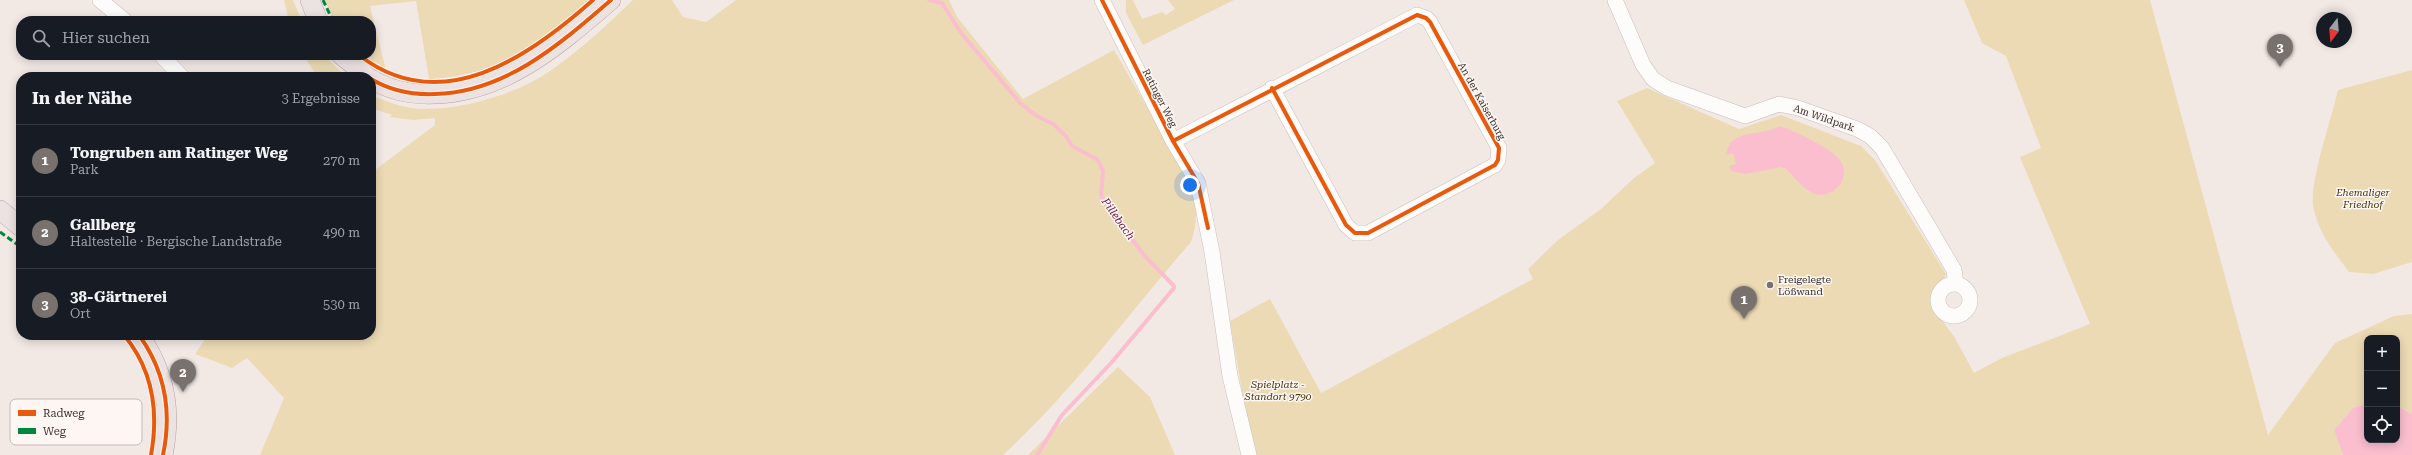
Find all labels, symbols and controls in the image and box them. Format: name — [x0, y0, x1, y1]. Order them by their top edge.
north arrow — [2316, 12, 2352, 48]
search box — [16, 16, 376, 60]
icon: search — [30, 27, 52, 49]
text: Hier suchen — [62, 29, 150, 47]
pin: 3 — [2267, 34, 2293, 67]
street label: An der Kaiserburg — [1456, 60, 1508, 142]
street label: Ratinger Weg — [1141, 67, 1180, 129]
text: In der Nähe — [32, 88, 132, 108]
text: 3 Ergebnisse — [282, 91, 360, 106]
street label: Am Wildpark — [1792, 102, 1857, 134]
text: Tongruben am Ratinger Weg — [70, 144, 287, 162]
text: 1 — [41, 153, 49, 168]
text: 270 m — [323, 153, 360, 168]
text: Park — [70, 162, 99, 177]
your location — [1180, 175, 1200, 195]
park label: Ehemaliger Friedhof — [2335, 187, 2391, 210]
water label: Pillebach — [1098, 195, 1137, 243]
text: Gallberg — [70, 216, 135, 234]
text: 2 — [41, 225, 49, 240]
text: 490 m — [323, 225, 360, 240]
text: Haltestelle · Bergische Landstraße — [70, 234, 282, 249]
place label: Freigelegte Lößwand — [1778, 274, 1831, 297]
marker: Freigelegte Lößwand — [1765, 280, 1775, 290]
pin: 1 — [1731, 286, 1757, 319]
text: 38-Gärtnerei — [70, 288, 167, 306]
text: 3 — [41, 297, 49, 312]
text: 530 m — [323, 297, 360, 312]
text: Ort — [70, 306, 91, 321]
map controls — [2364, 335, 2400, 443]
button: + — [2364, 335, 2400, 371]
pin: 2 — [170, 359, 196, 392]
button: − — [2364, 371, 2400, 407]
park label: Spielplatz - Standort 9790 — [1244, 379, 1312, 402]
legend — [10, 399, 142, 445]
text: Radweg — [43, 407, 85, 420]
button: locate — [2364, 407, 2400, 443]
text: Weg — [43, 425, 67, 438]

